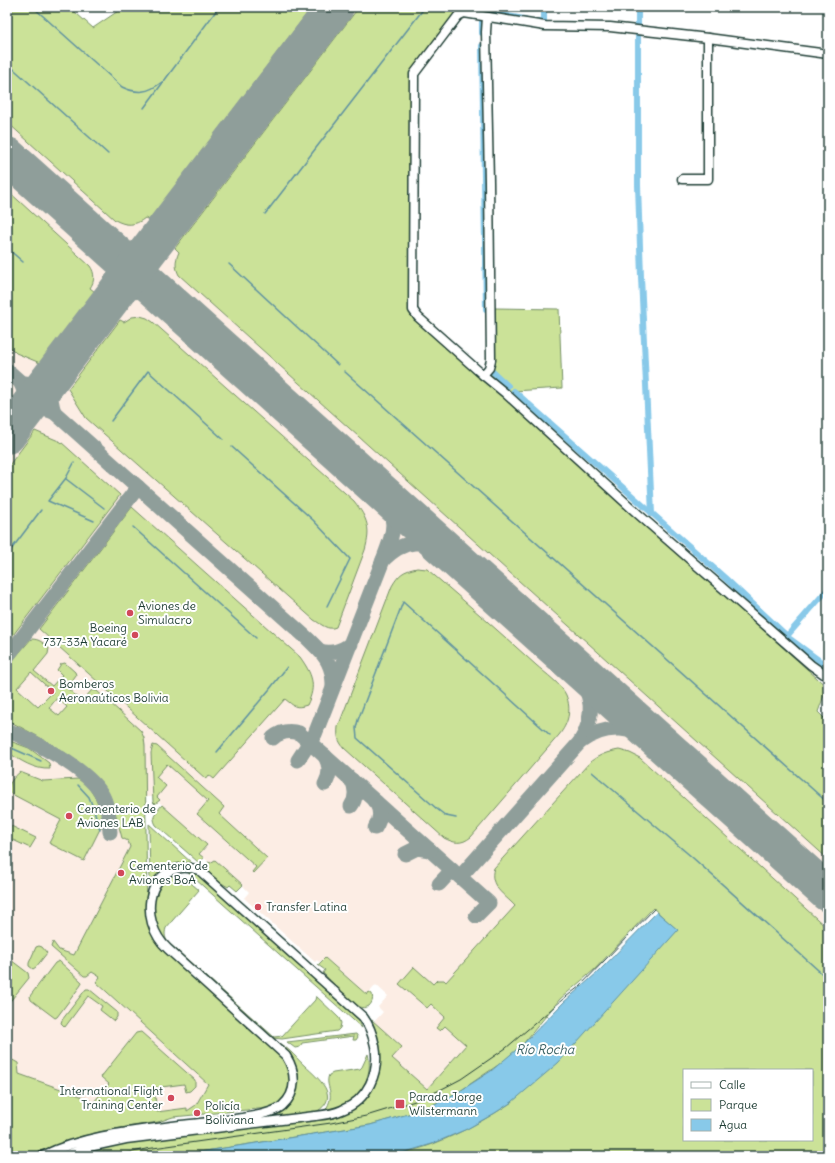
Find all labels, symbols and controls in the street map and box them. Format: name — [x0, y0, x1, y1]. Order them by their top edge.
place label: Aviones de Simulacro — [138, 598, 196, 627]
marker: Aviones de Simulacro — [125, 608, 135, 618]
place label: Boeing 737-33A Yacaré — [43, 620, 127, 649]
marker: Boeing 737-33A Yacaré — [130, 630, 140, 640]
place label: Bomberos Aeronaúticos Bolivia — [59, 676, 169, 705]
marker: Bomberos Aeronaúticos Bolivia — [46, 686, 56, 696]
place label: Cementerio de Aviones LAB — [77, 801, 156, 830]
marker: Cementerio de Aviones LAB — [64, 811, 74, 821]
place label: Cementerio de Aviones BoA — [129, 858, 208, 887]
marker: Cementerio de Aviones BoA — [116, 868, 126, 878]
place label: Transfer Latina — [266, 899, 347, 914]
marker: Transfer Latina — [253, 902, 263, 912]
water label: Río Rocha — [516, 1041, 575, 1058]
legend — [683, 1069, 813, 1141]
text: Calle — [719, 1077, 746, 1092]
place label: International Flight Training Center — [59, 1083, 163, 1112]
place label: Parada Jorge Wilstermann — [409, 1089, 482, 1118]
marker: International Flight Training Center — [166, 1093, 176, 1103]
text: Parque — [719, 1097, 758, 1112]
place label: Policía Boliviana — [205, 1098, 254, 1127]
marker: Parada Jorge Wilstermann — [394, 1098, 406, 1110]
marker: Policía Boliviana — [192, 1108, 202, 1118]
text: Agua — [719, 1117, 747, 1132]

